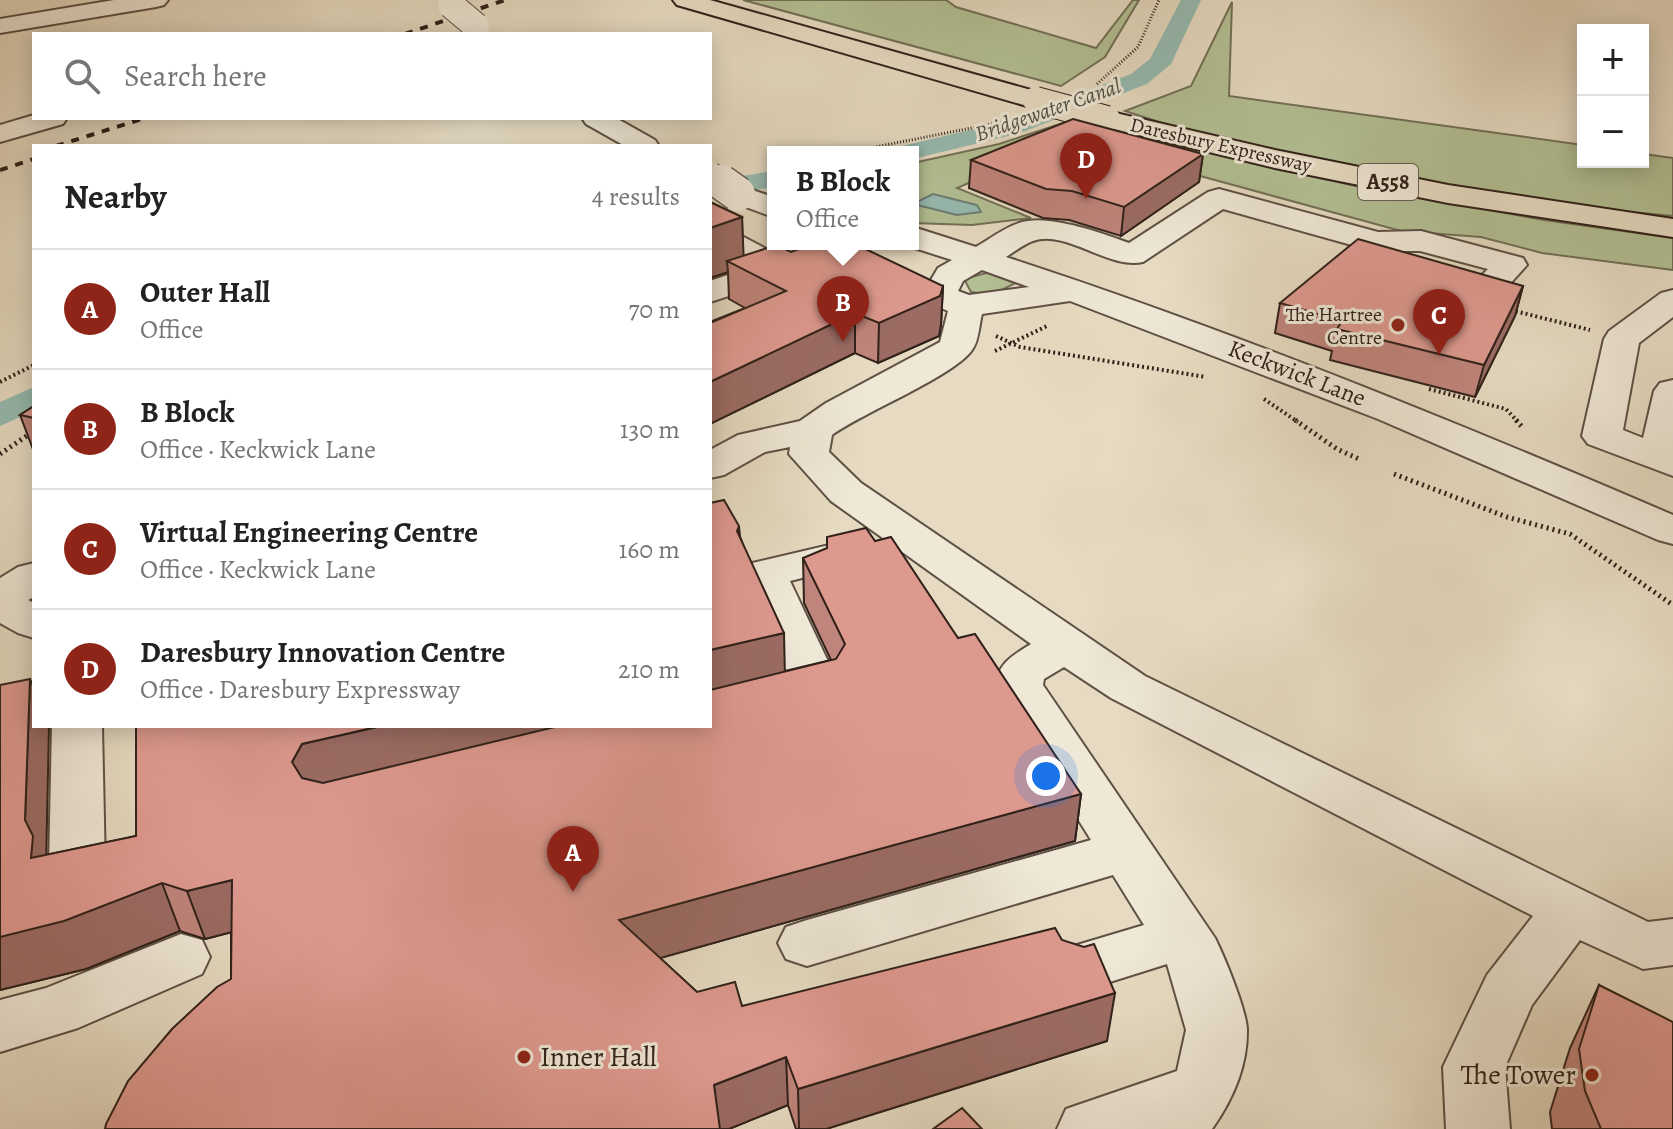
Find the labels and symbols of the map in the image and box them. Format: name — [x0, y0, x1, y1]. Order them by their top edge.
water label: Bridgewater Canal — [971, 71, 1125, 149]
street label: Daresbury Expressway — [1127, 111, 1316, 179]
pin: D — [1060, 133, 1112, 199]
road number: A558 — [1358, 164, 1418, 200]
pin: B — [817, 276, 869, 342]
pin: C — [1413, 289, 1465, 355]
place label: The Hartree Centre — [1286, 301, 1382, 351]
marker: The Hartree Centre — [1389, 316, 1407, 334]
street label: Keckwick Lane — [1224, 332, 1370, 414]
your location — [1026, 756, 1066, 796]
pin: A — [547, 826, 599, 892]
place label: Inner Hall — [540, 1038, 657, 1076]
marker: Inner Hall — [515, 1048, 533, 1066]
place label: The Tower — [1461, 1056, 1576, 1094]
marker: The Tower — [1583, 1066, 1601, 1084]

